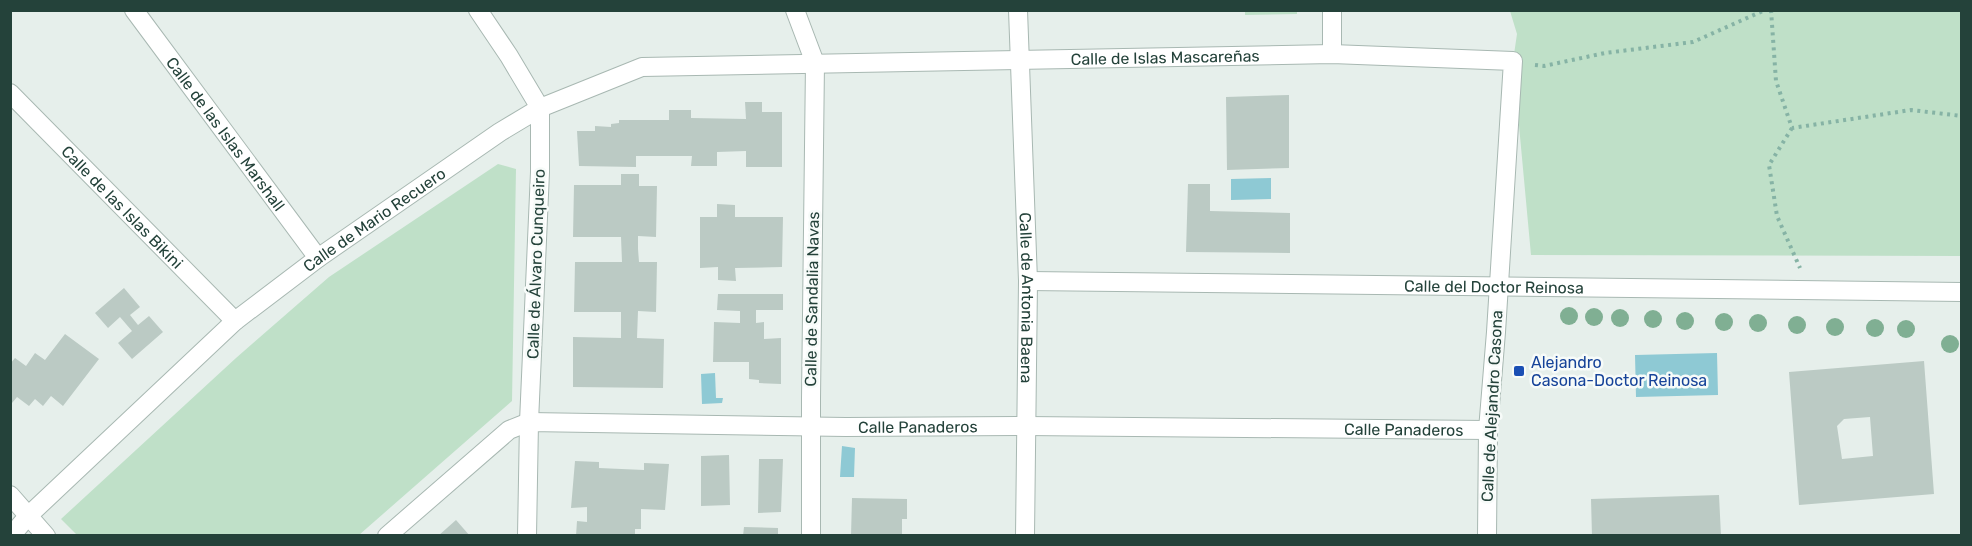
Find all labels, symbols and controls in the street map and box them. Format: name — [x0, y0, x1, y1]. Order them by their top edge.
street label: Calle de Islas Mascareñas — [1070, 46, 1260, 68]
street label: Calle de las Islas Marshall — [162, 53, 289, 214]
street label: Calle de las Islas Bikini — [58, 141, 187, 272]
street label: Calle de Mario Recuero — [299, 163, 449, 275]
street label: Calle de Álvaro Cunqueiro — [523, 169, 549, 359]
street label: Calle de Sandalia Navas — [801, 211, 823, 387]
street label: Calle de Antonia Baena — [1016, 212, 1038, 384]
street label: Calle del Doctor Reinosa — [1404, 276, 1584, 297]
street label: Calle de Alejandro Casona — [1477, 310, 1507, 502]
place label: Alejandro Casona-Doctor Reinosa — [1531, 353, 1707, 390]
marker: Alejandro Casona-Doctor Reinosa — [1512, 364, 1526, 378]
street label: Calle Panaderos — [858, 417, 978, 436]
street label: Calle Panaderos — [1344, 419, 1464, 439]

